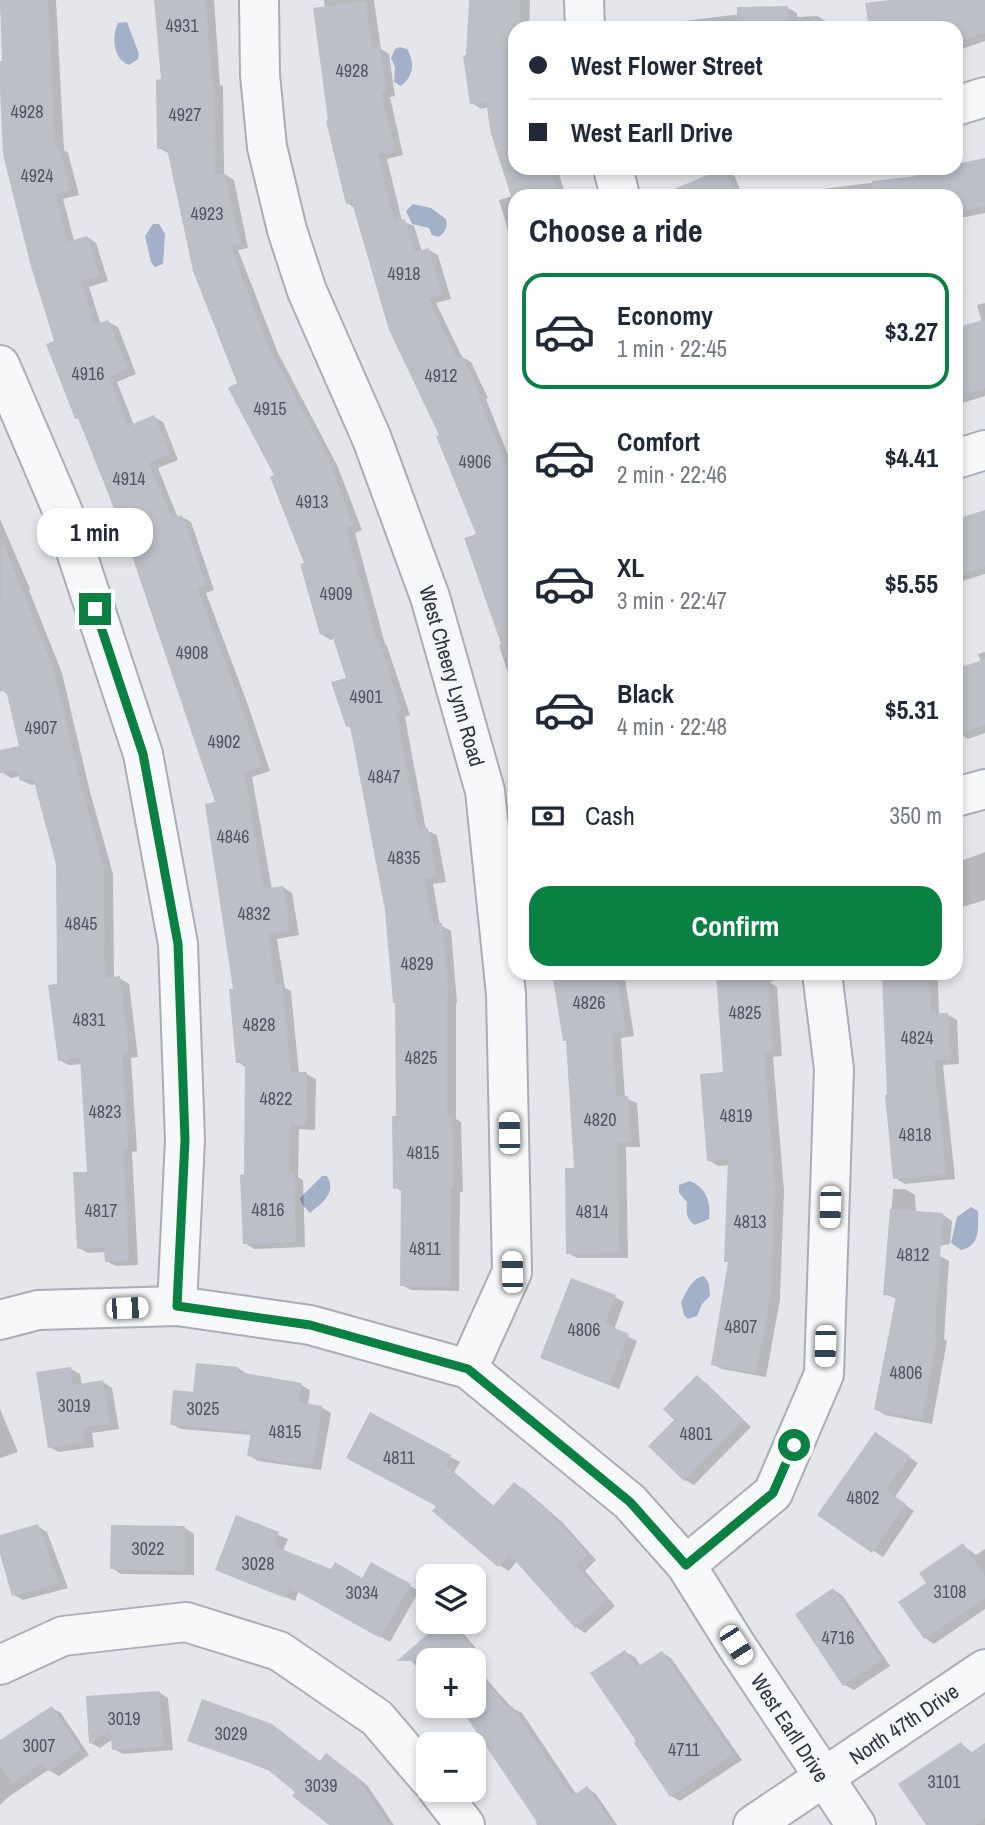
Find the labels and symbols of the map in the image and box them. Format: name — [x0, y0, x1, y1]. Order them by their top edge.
house number: 4931 — [166, 13, 199, 38]
house number: 4928 — [336, 58, 368, 83]
house number: 4928 — [11, 99, 43, 124]
house number: 4927 — [169, 102, 201, 127]
house number: 4924 — [21, 163, 53, 188]
house number: 4923 — [191, 201, 223, 226]
house number: 4918 — [388, 261, 420, 286]
house number: 4916 — [72, 361, 104, 386]
house number: 4912 — [425, 363, 457, 388]
house number: 4915 — [254, 396, 286, 421]
house number: 4906 — [459, 449, 491, 474]
house number: 4914 — [113, 466, 145, 491]
house number: 4913 — [296, 489, 328, 514]
callout: 1 min — [37, 508, 153, 556]
house number: 4909 — [320, 581, 352, 606]
street label: West Cheery Lynn Road — [412, 582, 492, 770]
route end — [79, 593, 111, 625]
house number: 4908 — [176, 640, 208, 665]
house number: 4901 — [350, 684, 383, 709]
house number: 4907 — [25, 715, 57, 740]
house number: 4902 — [208, 729, 240, 754]
house number: 4847 — [368, 764, 400, 789]
house number: 4846 — [217, 824, 249, 849]
house number: 4835 — [388, 845, 420, 870]
house number: 4832 — [238, 901, 270, 926]
house number: 4845 — [65, 911, 97, 936]
house number: 4829 — [401, 951, 433, 976]
house number: 4826 — [573, 990, 605, 1015]
house number: 4825 — [729, 1000, 761, 1025]
house number: 4831 — [73, 1007, 106, 1032]
house number: 4828 — [243, 1012, 275, 1037]
house number: 4824 — [901, 1025, 933, 1050]
house number: 4825 — [405, 1045, 437, 1070]
house number: 4822 — [260, 1086, 292, 1111]
house number: 4823 — [89, 1099, 121, 1124]
house number: 4819 — [720, 1103, 752, 1128]
house number: 4820 — [584, 1107, 616, 1132]
car — [499, 1112, 520, 1154]
house number: 4818 — [899, 1122, 931, 1147]
house number: 4815 — [407, 1140, 439, 1165]
car — [819, 1186, 842, 1228]
house number: 4816 — [252, 1197, 284, 1222]
house number: 4817 — [85, 1198, 117, 1223]
house number: 4814 — [576, 1199, 608, 1224]
house number: 4813 — [734, 1209, 766, 1234]
house number: 4811 — [409, 1236, 442, 1261]
house number: 4812 — [897, 1242, 929, 1267]
car — [502, 1251, 523, 1293]
car — [106, 1297, 149, 1319]
house number: 4807 — [725, 1314, 757, 1339]
house number: 4806 — [568, 1317, 600, 1342]
car — [814, 1325, 837, 1367]
house number: 4806 — [890, 1360, 922, 1385]
house number: 3019 — [58, 1393, 90, 1418]
house number: 3025 — [187, 1396, 219, 1421]
house number: 4815 — [269, 1419, 301, 1444]
house number: 4801 — [680, 1421, 713, 1446]
route start — [778, 1429, 810, 1461]
house number: 4811 — [383, 1445, 416, 1470]
house number: 4802 — [847, 1485, 879, 1510]
house number: 3022 — [132, 1536, 164, 1561]
house number: 3028 — [242, 1551, 274, 1576]
house number: 3108 — [934, 1579, 966, 1604]
house number: 3034 — [346, 1580, 378, 1605]
car — [716, 1622, 757, 1668]
house number: 4716 — [822, 1625, 854, 1650]
street label: West Earll Drive — [744, 1668, 836, 1788]
street label: North 47th Drive — [844, 1677, 964, 1771]
house number: 3019 — [108, 1706, 140, 1731]
house number: 3029 — [215, 1721, 247, 1746]
house number: 3007 — [23, 1733, 55, 1758]
house number: 4711 — [668, 1737, 701, 1762]
house number: 3101 — [928, 1769, 961, 1794]
house number: 3039 — [305, 1773, 337, 1798]

